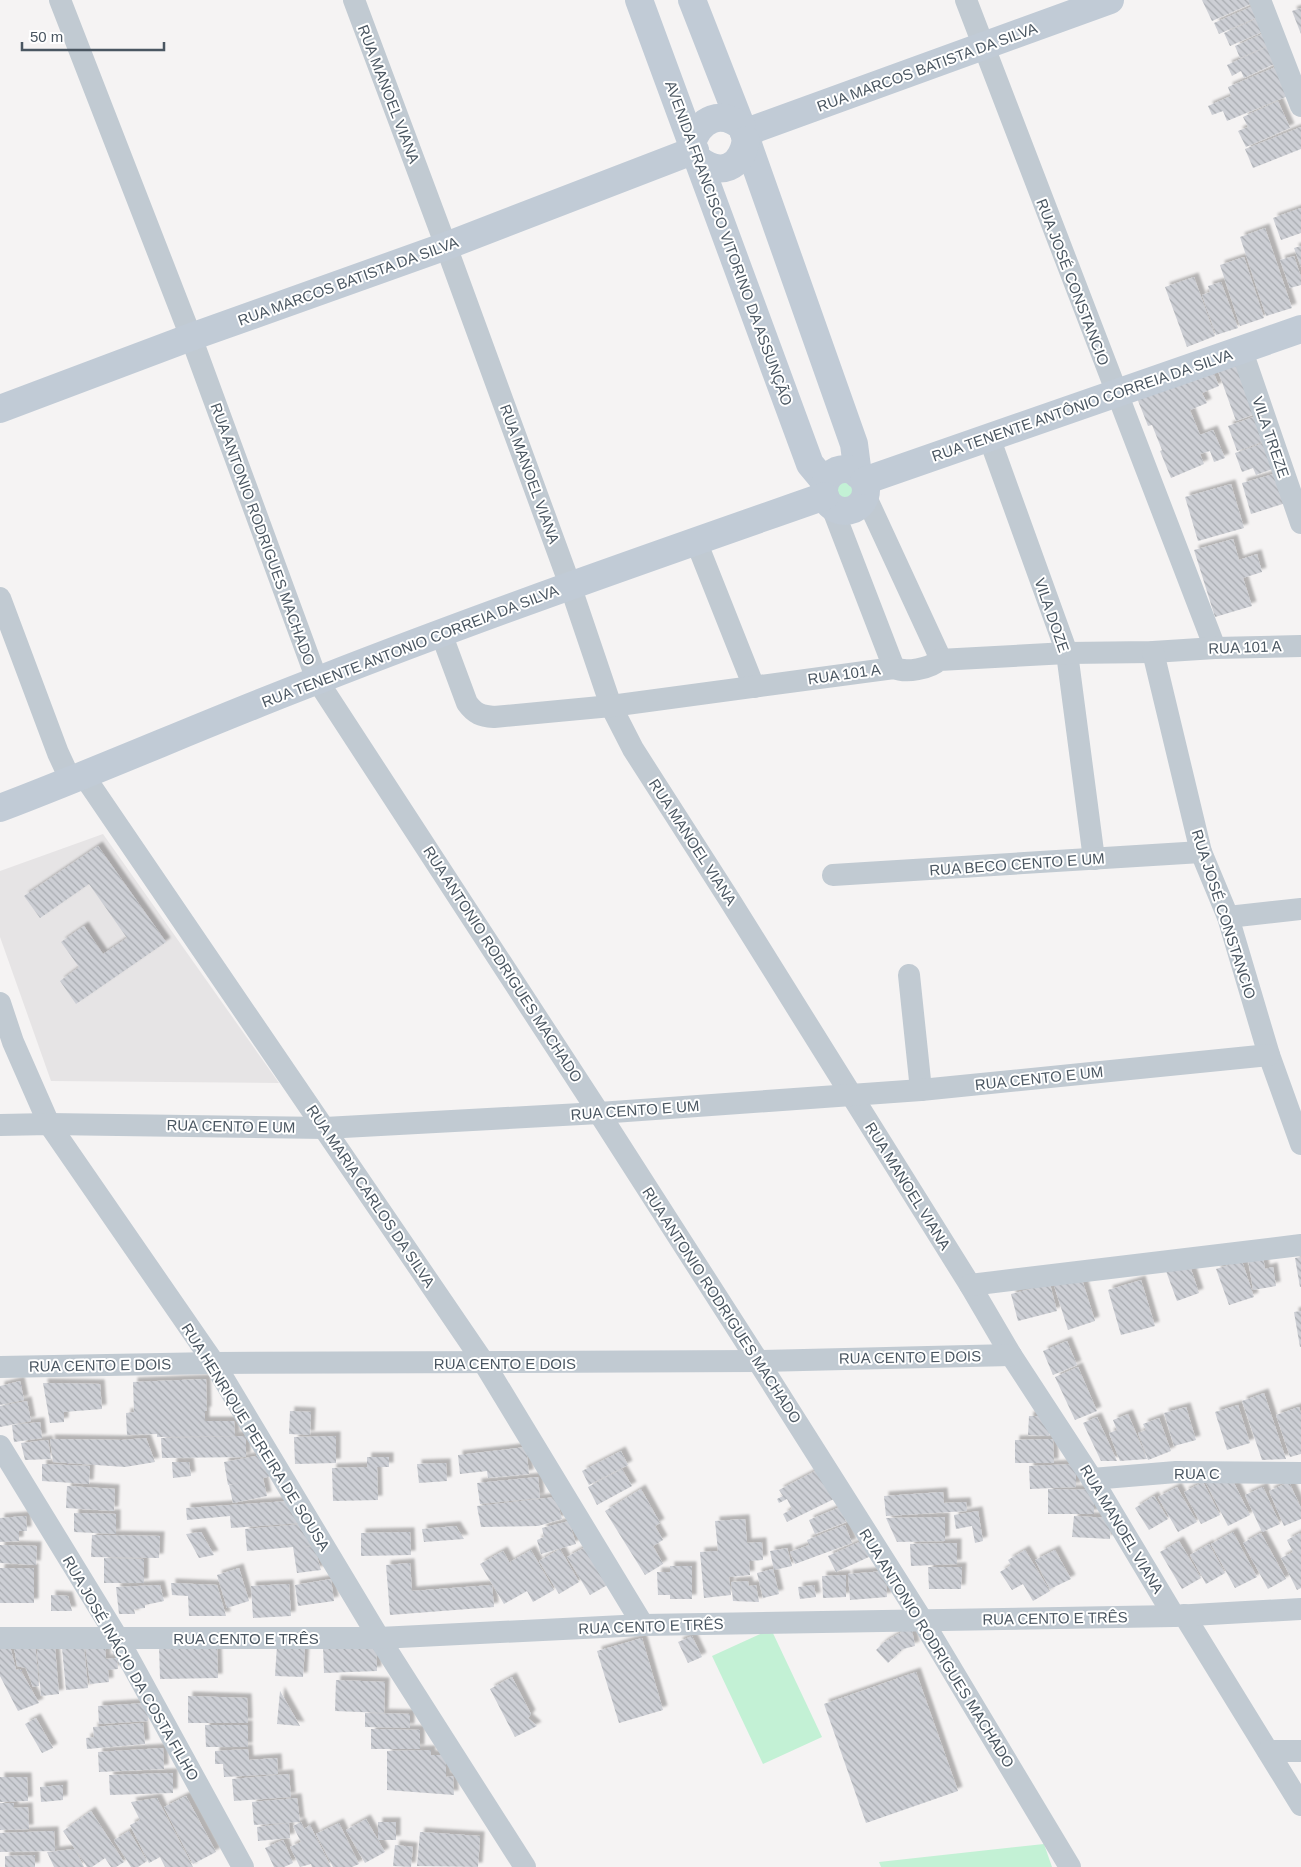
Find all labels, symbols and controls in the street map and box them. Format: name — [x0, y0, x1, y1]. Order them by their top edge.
street label: RUA MARCOS BATISTA DA SILVA — [815, 19, 1039, 115]
scale bar — [22, 20, 165, 52]
street label: RUA MANOEL VIANA — [355, 22, 423, 166]
text: 50 m — [30, 28, 63, 45]
street label: AVENIDA FRANCISCO VITORINO DA ASSUNÇÃO — [662, 78, 796, 408]
street label: RUA JOSÉ CONSTANCIO — [1033, 196, 1113, 368]
street label: RUA MARCOS BATISTA DA SILVA — [236, 233, 460, 329]
street label: RUA TENENTE ANTÔNIO CORREIA DA SILVA — [929, 345, 1235, 465]
street label: VILA TREZE — [1249, 394, 1293, 480]
street label: RUA ANTONIO RODRIGUES MACHADO — [207, 400, 319, 668]
street label: RUA MANOEL VIANA — [497, 402, 563, 546]
street label: VILA DOZE — [1031, 576, 1073, 654]
street label: RUA TENENTE ANTONIO CORREIA DA SILVA — [259, 581, 561, 711]
street label: RUA 101 A — [1208, 637, 1282, 657]
street label: RUA 101 A — [806, 660, 882, 688]
street label: RUA MANOEL VIANA — [646, 776, 740, 908]
street label: RUA JOSÉ CONSTANCIO — [1189, 827, 1259, 1001]
street label: RUA ANTONIO RODRIGUES MACHADO — [420, 843, 586, 1085]
street label: RUA BECO CENTO E UM — [929, 849, 1105, 879]
street label: RUA CENTO E UM — [974, 1063, 1104, 1093]
street label: RUA CENTO E UM — [570, 1097, 700, 1123]
street label: RUA MARIA CARLOS DA SILVA — [304, 1102, 438, 1290]
street label: RUA CENTO E UM — [166, 1116, 296, 1136]
street label: RUA MANOEL VIANA — [862, 1119, 954, 1253]
street label: RUA ANTONIO RODRIGUES MACHADO — [639, 1184, 805, 1426]
street label: RUA HENRIQUE PEREIRA DE SOUSA — [179, 1320, 333, 1554]
street label: RUA CENTO E DOIS — [839, 1347, 981, 1367]
street label: RUA CENTO E DOIS — [29, 1355, 171, 1375]
street label: RUA CENTO E DOIS — [434, 1355, 576, 1372]
street label: RUA MANOEL VIANA — [1077, 1462, 1167, 1596]
street label: RUA C — [1174, 1465, 1220, 1482]
street label: RUA ANTONIO RODRIGUES MACHADO — [856, 1526, 1018, 1770]
street label: RUA JOSÉ INÁCIO DA COSTA FILHO — [60, 1553, 202, 1783]
street label: RUA CENTO E TRÊS — [982, 1608, 1128, 1628]
street label: RUA CENTO E TRÊS — [578, 1615, 724, 1637]
street label: RUA CENTO E TRÊS — [173, 1630, 319, 1647]

